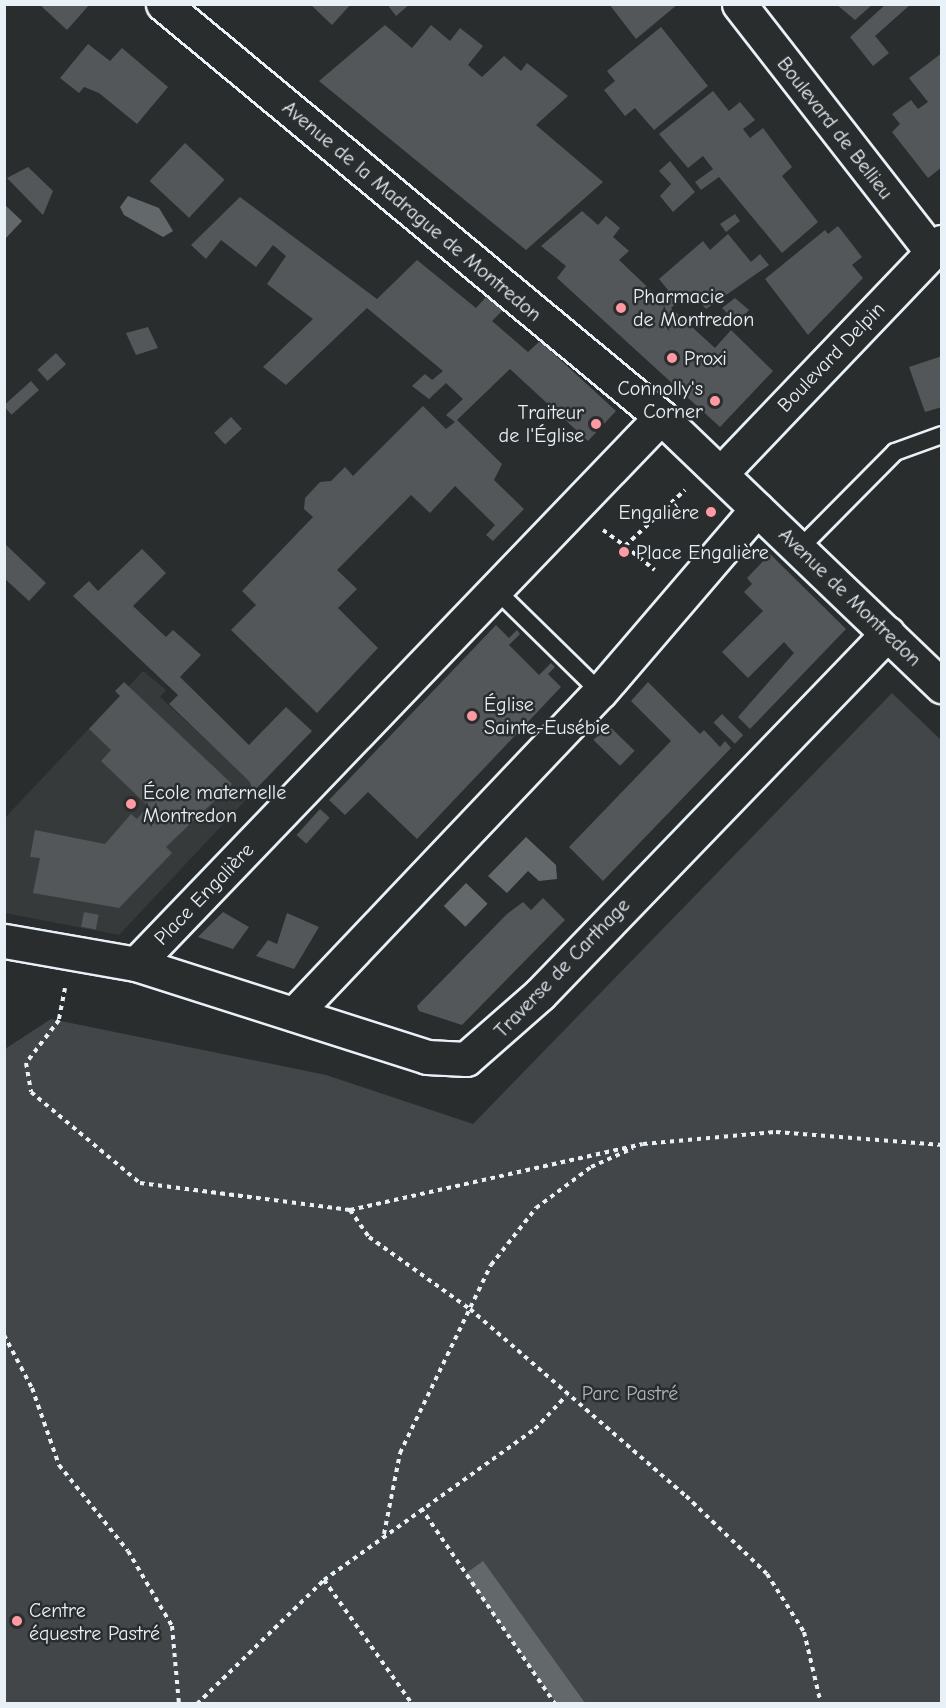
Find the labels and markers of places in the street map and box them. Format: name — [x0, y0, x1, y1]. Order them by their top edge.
place label: Pharmacie de Montredon — [633, 284, 754, 331]
marker: Pharmacie de Montredon — [614, 301, 628, 315]
place label: Proxi — [684, 346, 727, 370]
marker: Proxi — [665, 351, 679, 365]
place label: Connolly's Corner — [618, 377, 703, 424]
marker: Connolly's Corner — [708, 394, 722, 408]
place label: Traiteur de l'Église — [499, 400, 584, 447]
marker: Traiteur de l'Église — [589, 417, 603, 431]
place label: Engalière — [618, 500, 699, 524]
marker: Engalière — [704, 505, 718, 519]
place label: Place Engalière — [636, 540, 769, 564]
marker: Place Engalière — [617, 545, 631, 559]
place label: Église Sainte-Eusébie — [484, 692, 610, 739]
marker: Église Sainte-Eusébie — [465, 709, 479, 723]
place label: École maternelle Montredon — [143, 780, 286, 827]
marker: École maternelle Montredon — [124, 797, 138, 811]
place label: Centre équestre Pastré — [29, 1598, 160, 1645]
marker: Centre équestre Pastré — [10, 1614, 24, 1628]

